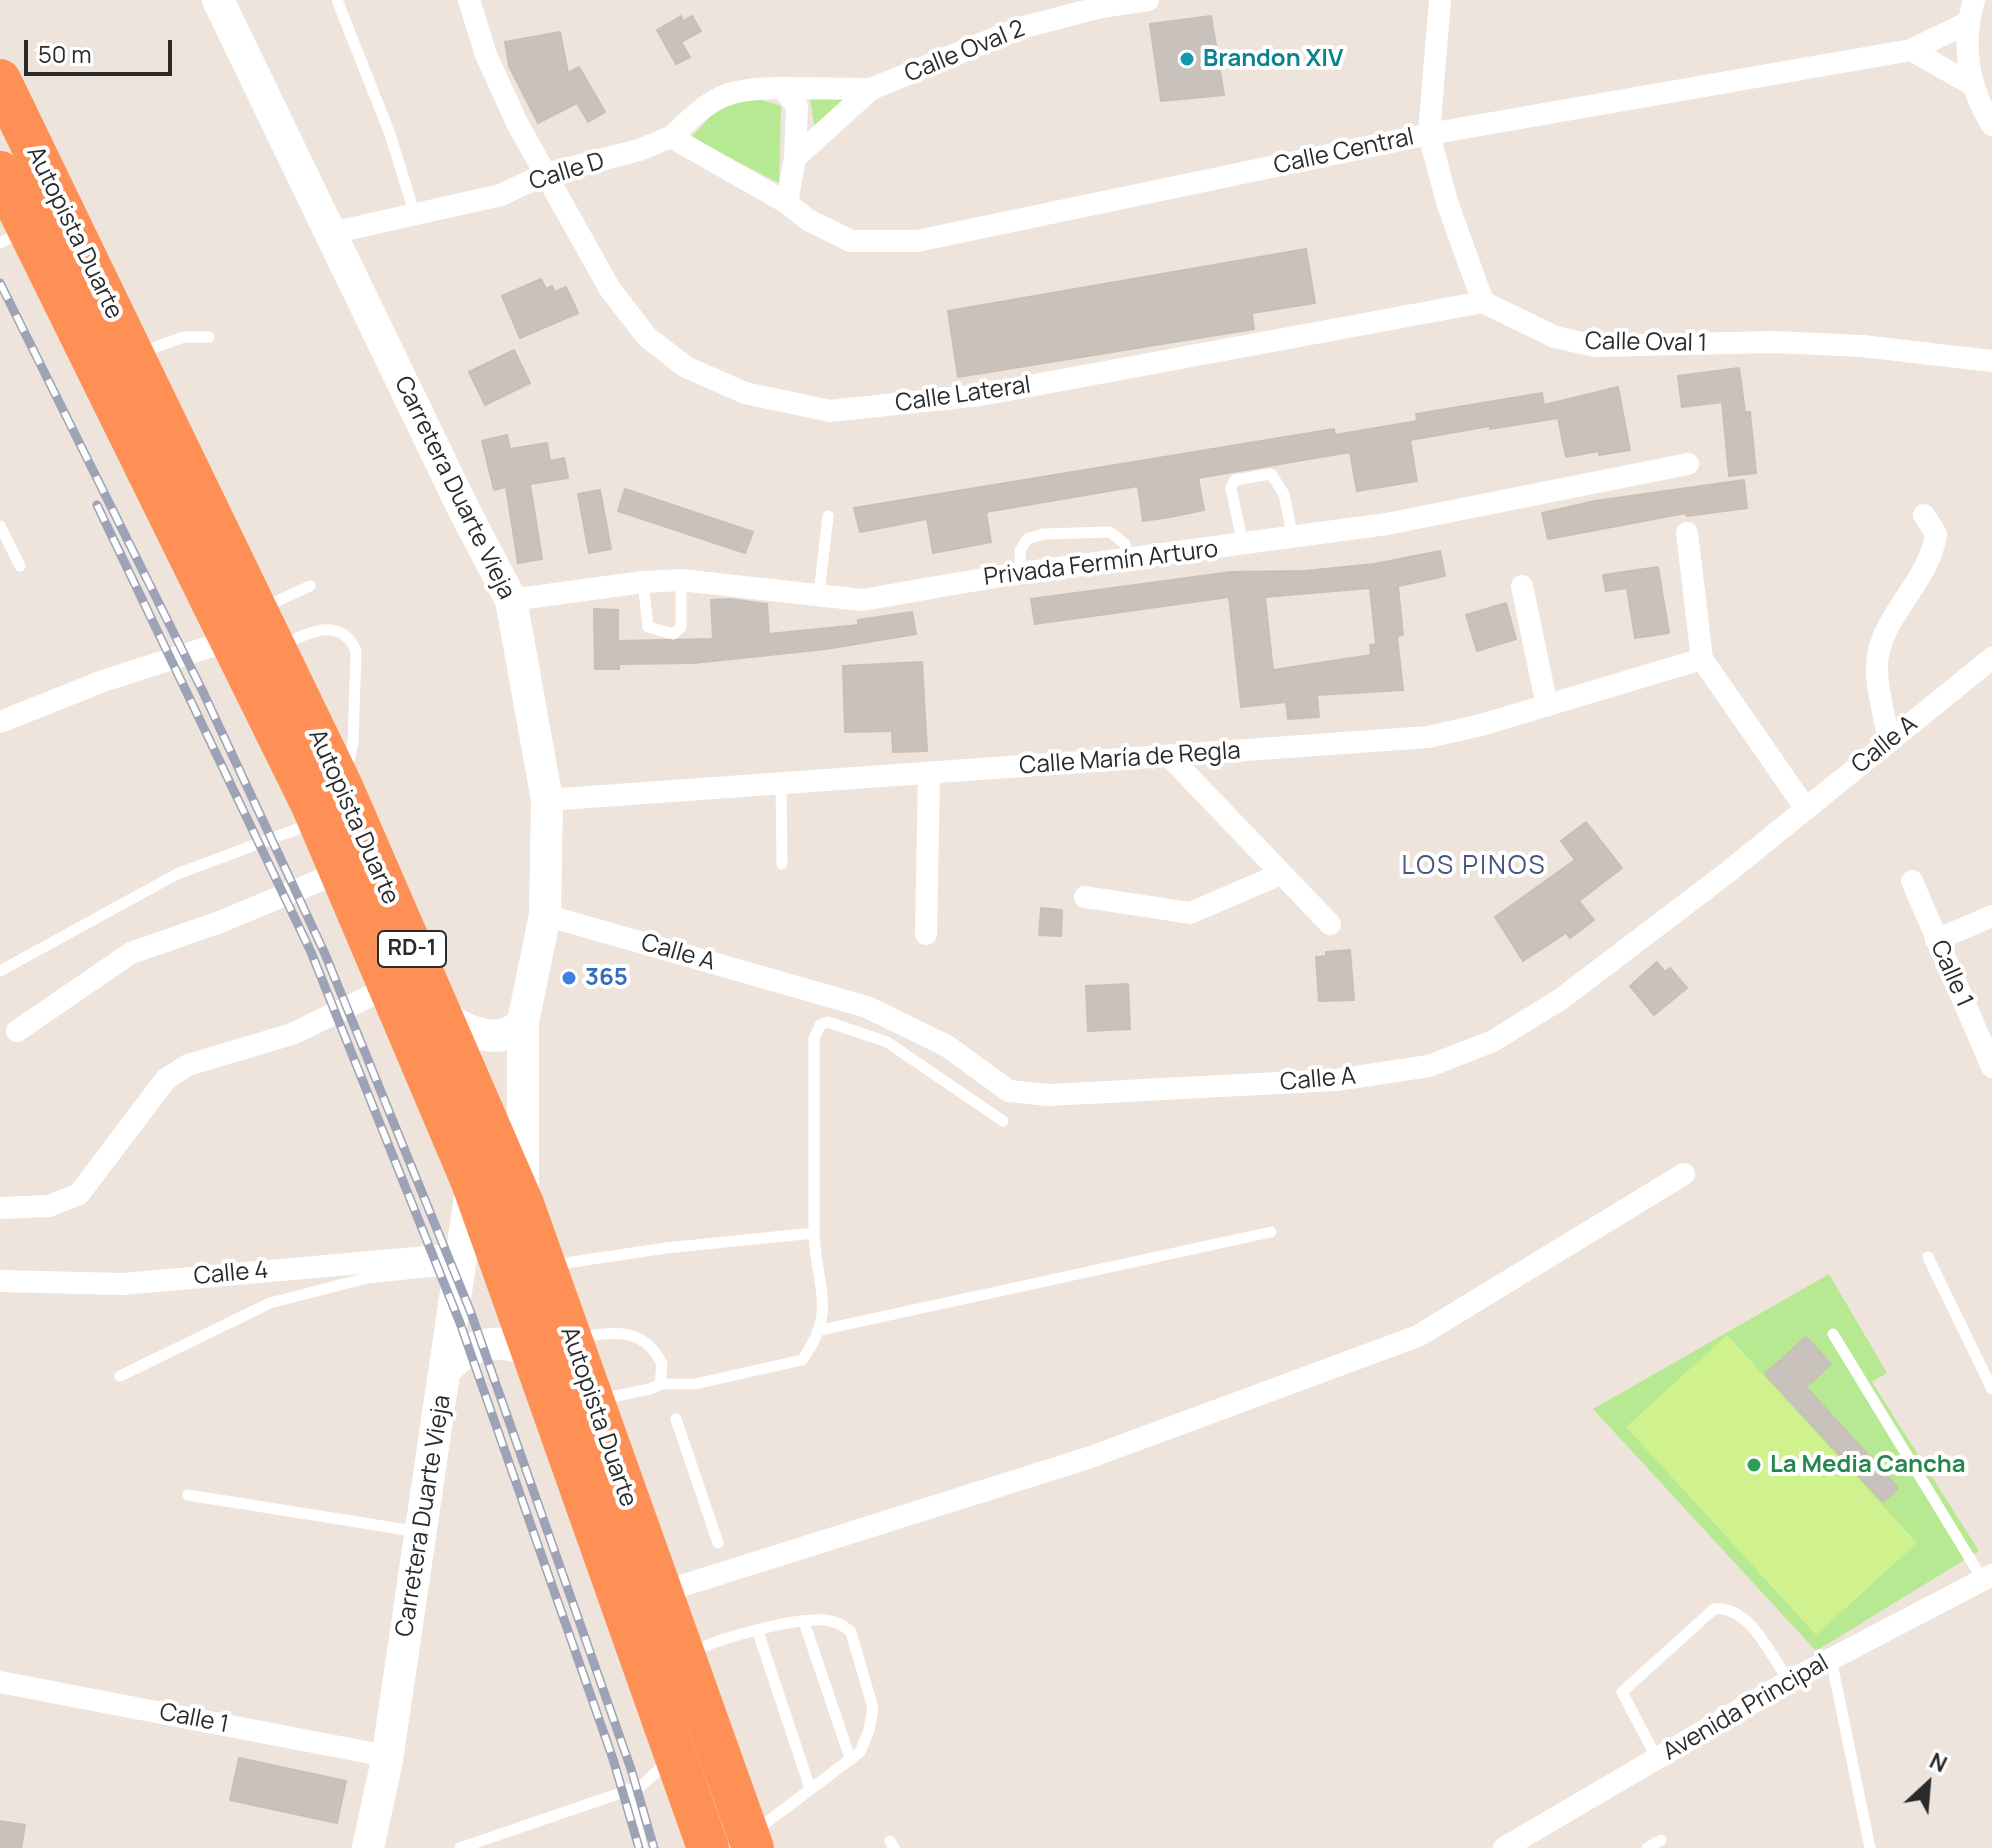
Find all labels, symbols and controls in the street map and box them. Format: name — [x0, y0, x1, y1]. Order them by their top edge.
street label: Calle Oval 2 — [901, 15, 1029, 89]
scale bar — [28, 24, 176, 74]
text: 50 m — [38, 37, 92, 70]
place label: Brandon XlV — [1203, 45, 1343, 73]
marker: Brandon XlV — [1178, 50, 1196, 68]
street label: Calle Central — [1271, 123, 1417, 181]
street label: Autopista Duarte — [20, 142, 128, 324]
street label: Calle D — [526, 147, 608, 197]
street label: Calle Oval 1 — [1585, 328, 1707, 358]
street label: Calle Lateral — [893, 371, 1033, 419]
street label: Carretera Duarte Vieja — [387, 372, 521, 604]
street label: Privada Fermín Arturo — [982, 535, 1220, 593]
street label: Calle A — [1847, 710, 1923, 780]
street label: Autopista Duarte — [302, 725, 404, 909]
street label: Calle María de Regla — [1018, 737, 1242, 781]
district label: LOS PINOS — [1401, 851, 1547, 883]
street label: Calle A — [638, 929, 718, 977]
road number: RD-1 — [378, 931, 446, 967]
street label: Calle 1 — [1924, 936, 1978, 1012]
place label: 365 — [585, 964, 628, 992]
marker: 365 — [560, 969, 578, 987]
street label: Calle A — [1279, 1062, 1357, 1098]
street label: Calle 4 — [193, 1256, 269, 1292]
street label: Autopista Duarte — [554, 1323, 642, 1511]
street label: Carretera Duarte Vieja — [391, 1393, 457, 1639]
place label: La Media Cancha — [1770, 1451, 1966, 1479]
marker: La Media Cancha — [1745, 1456, 1763, 1474]
street label: Avenida Principal — [1658, 1649, 1834, 1767]
street label: Calle 1 — [157, 1698, 231, 1740]
north arrow — [1888, 1744, 1968, 1824]
text: N — [1925, 1745, 1952, 1779]

